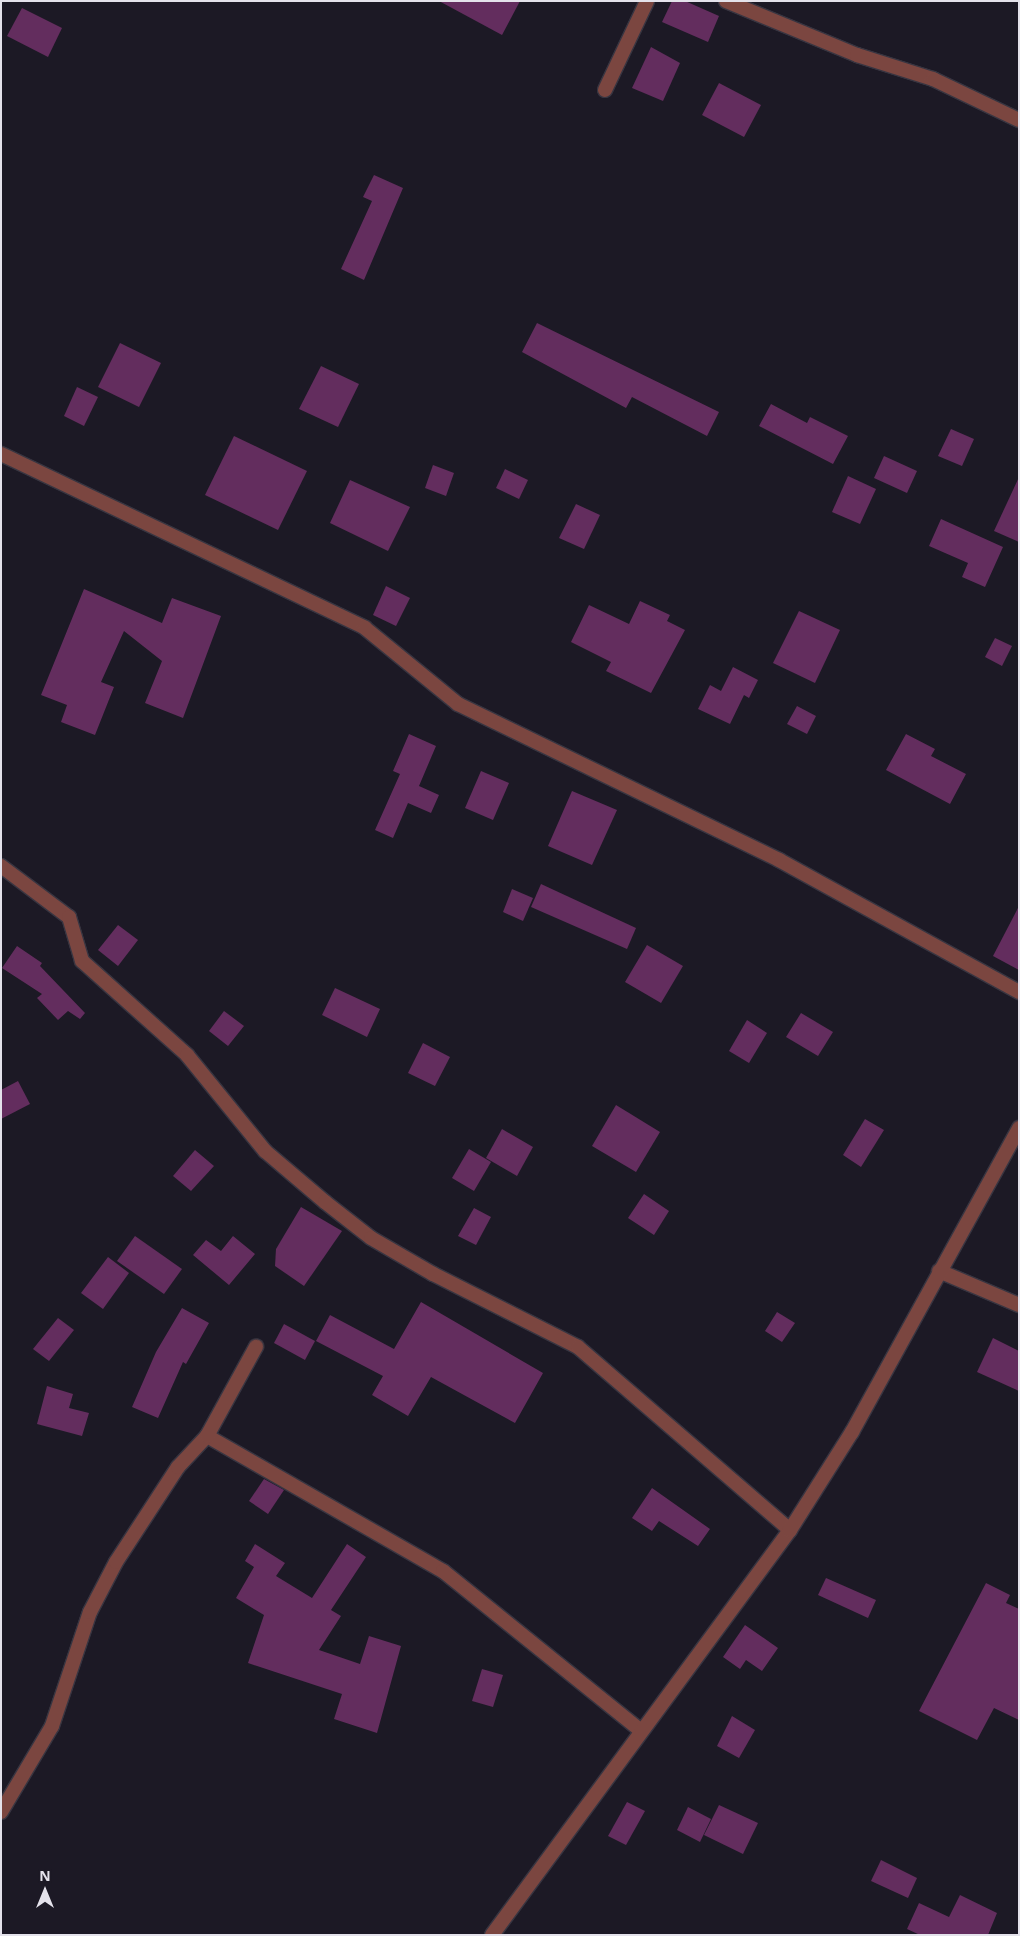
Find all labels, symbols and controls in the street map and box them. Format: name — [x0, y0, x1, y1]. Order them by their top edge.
north arrow — [20, 1866, 70, 1916]
text: N — [39, 1866, 51, 1885]

